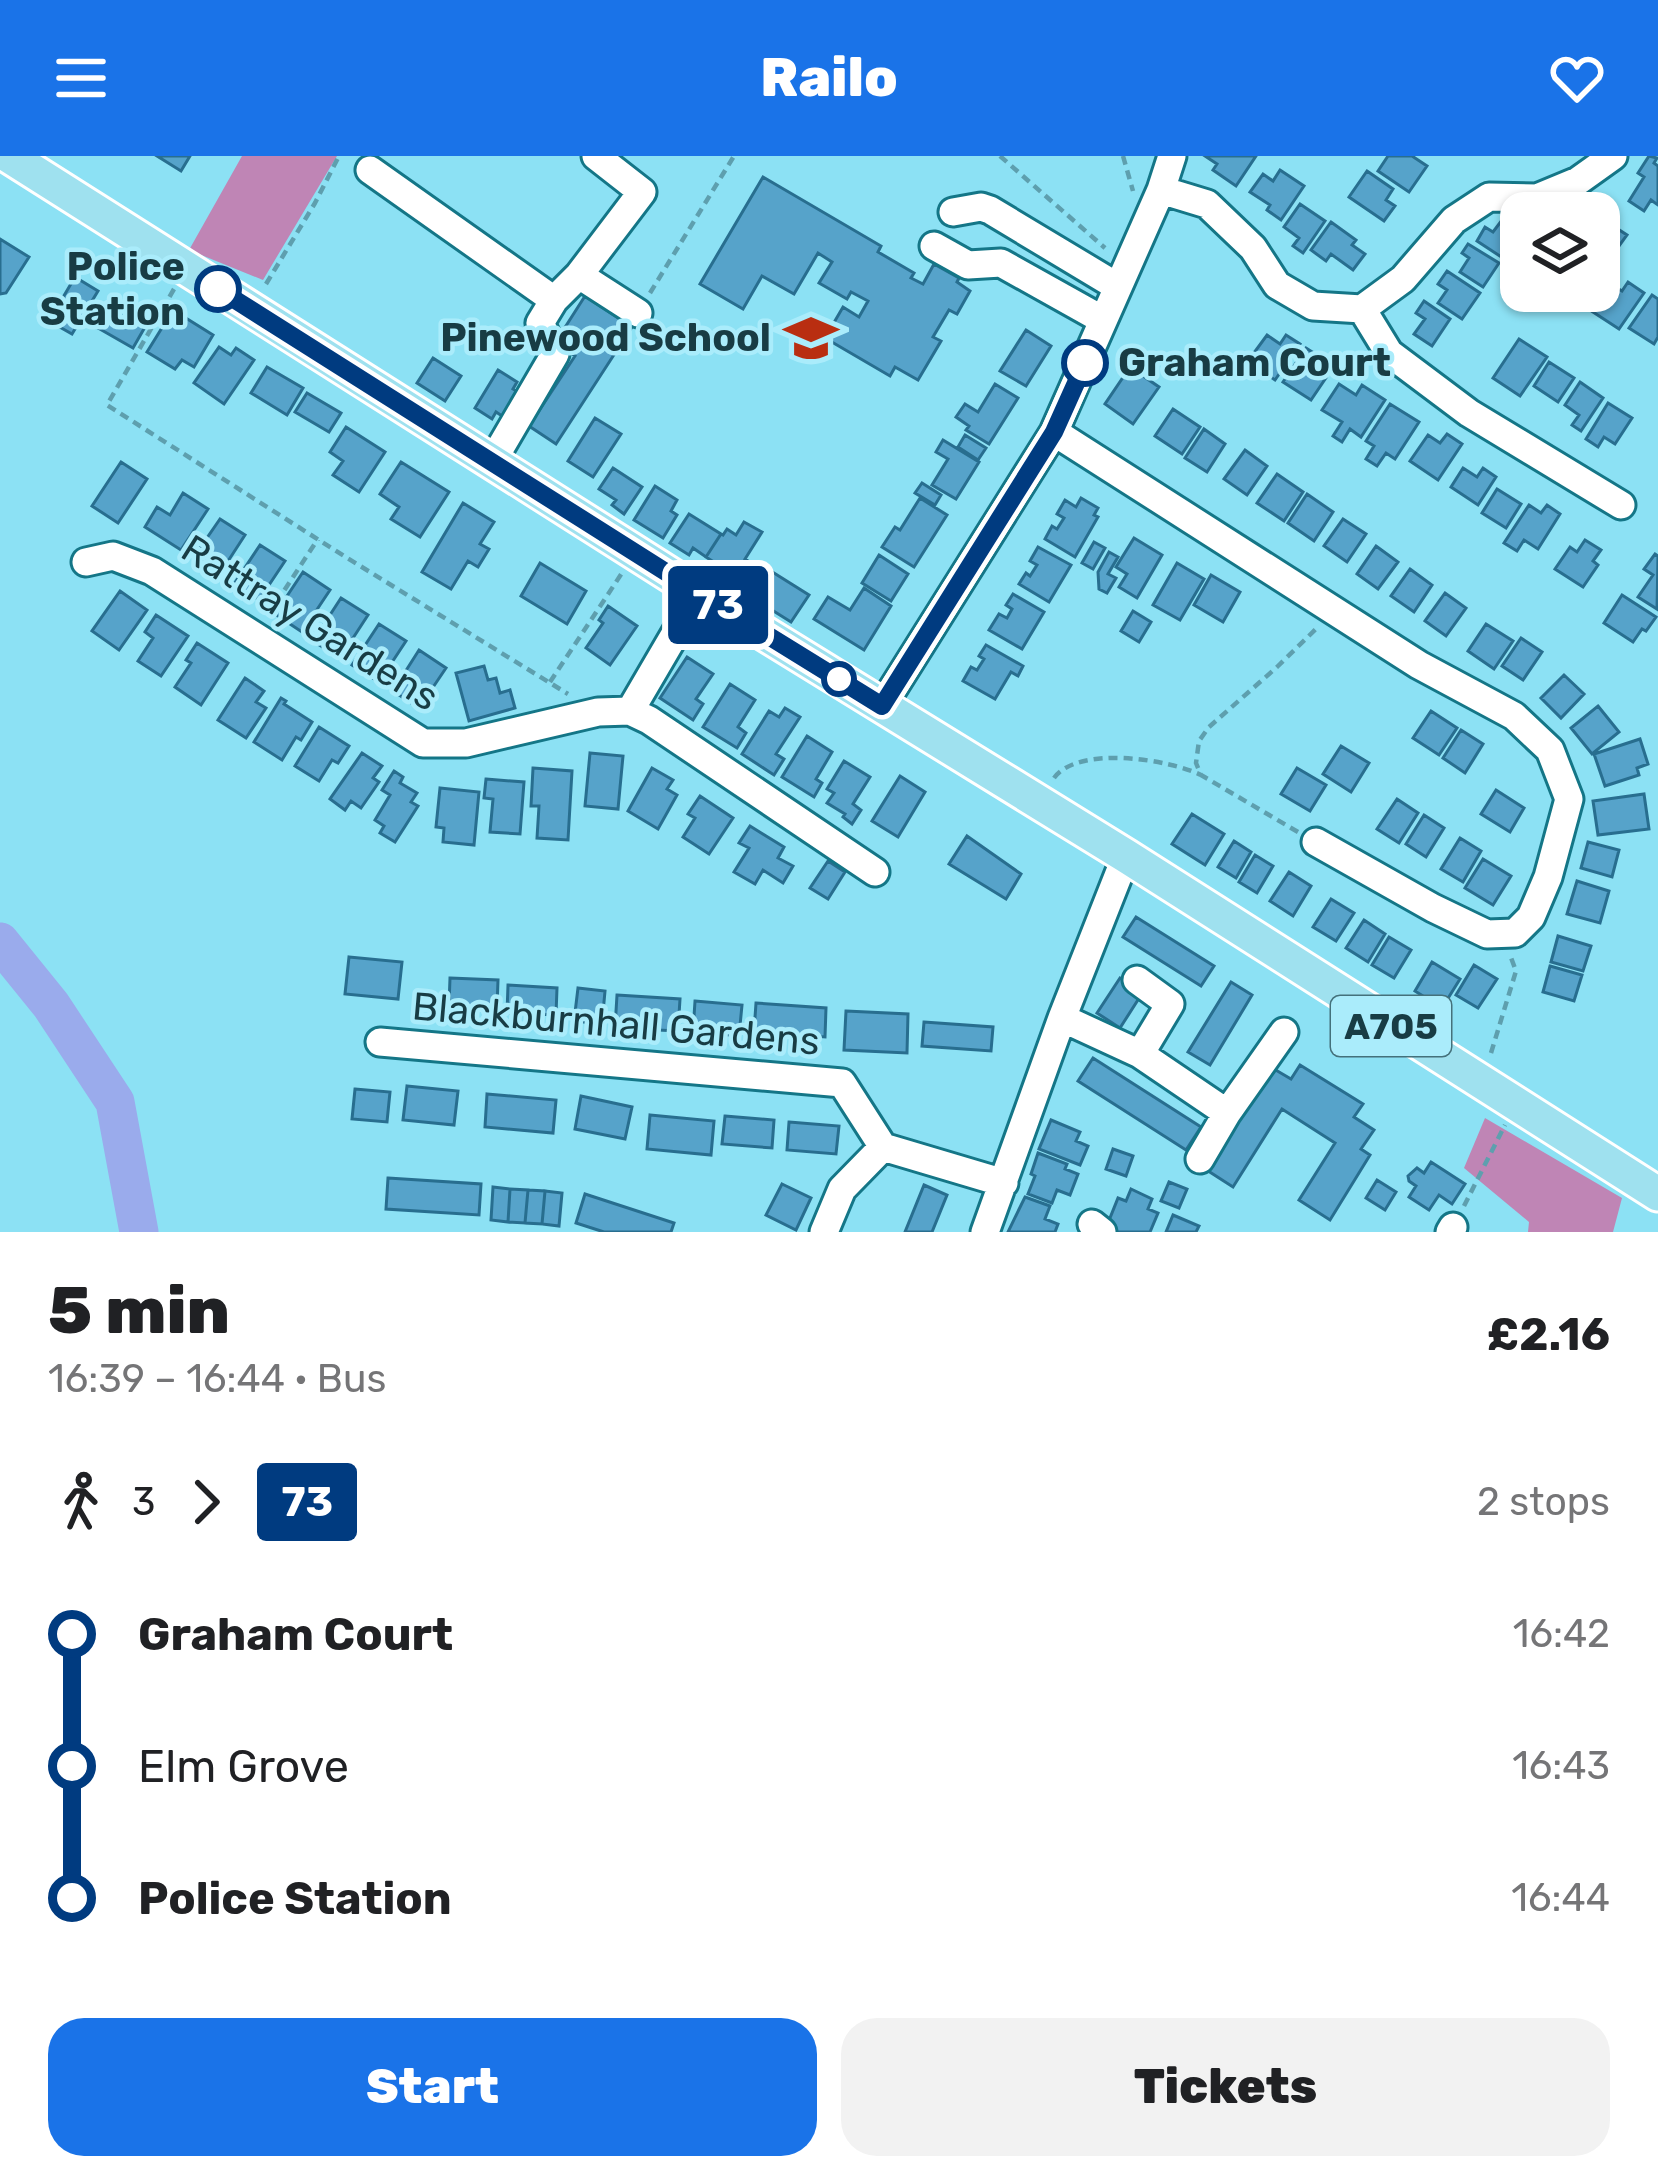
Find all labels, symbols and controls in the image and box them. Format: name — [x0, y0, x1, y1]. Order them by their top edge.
icon: menu — [48, 45, 114, 111]
icon: heart — [1544, 45, 1610, 111]
text: Railo — [760, 46, 898, 110]
map controls — [1500, 192, 1620, 312]
button: layers — [1500, 192, 1620, 312]
place label: Police Station — [40, 244, 185, 335]
marker: Police Station — [196, 267, 240, 311]
school or university icon: Pinewood School — [782, 309, 840, 367]
place label: Pinewood School — [440, 315, 771, 361]
place label: Graham Court — [1118, 340, 1391, 386]
marker: Graham Court — [1063, 341, 1107, 385]
street label: Rattray Gardens — [173, 526, 447, 720]
line badge: 73 — [664, 566, 772, 644]
text: 73 — [692, 580, 744, 630]
unlabelled marker — [823, 663, 855, 695]
street label: Blackburnhall Gardens — [410, 983, 822, 1065]
road number: A705 — [1331, 996, 1451, 1056]
text: 5 min — [48, 1271, 230, 1350]
text: £2.16 — [1487, 1308, 1610, 1361]
text: 16:39 – 16:44 · Bus — [48, 1356, 386, 1402]
icon: walk — [48, 1469, 114, 1535]
icon: forward — [173, 1469, 239, 1535]
text: 73 — [281, 1477, 333, 1527]
text: 3 — [132, 1479, 155, 1525]
text: 2 stops — [1477, 1479, 1610, 1525]
text: Graham Court — [138, 1608, 453, 1661]
text: 16:42 — [1513, 1611, 1610, 1657]
text: Elm Grove — [138, 1740, 349, 1793]
text: 16:43 — [1512, 1743, 1610, 1789]
text: Police Station — [138, 1872, 452, 1925]
text: 16:44 — [1511, 1875, 1610, 1921]
button: Start — [48, 2018, 817, 2156]
button: Tickets — [841, 2018, 1610, 2156]

